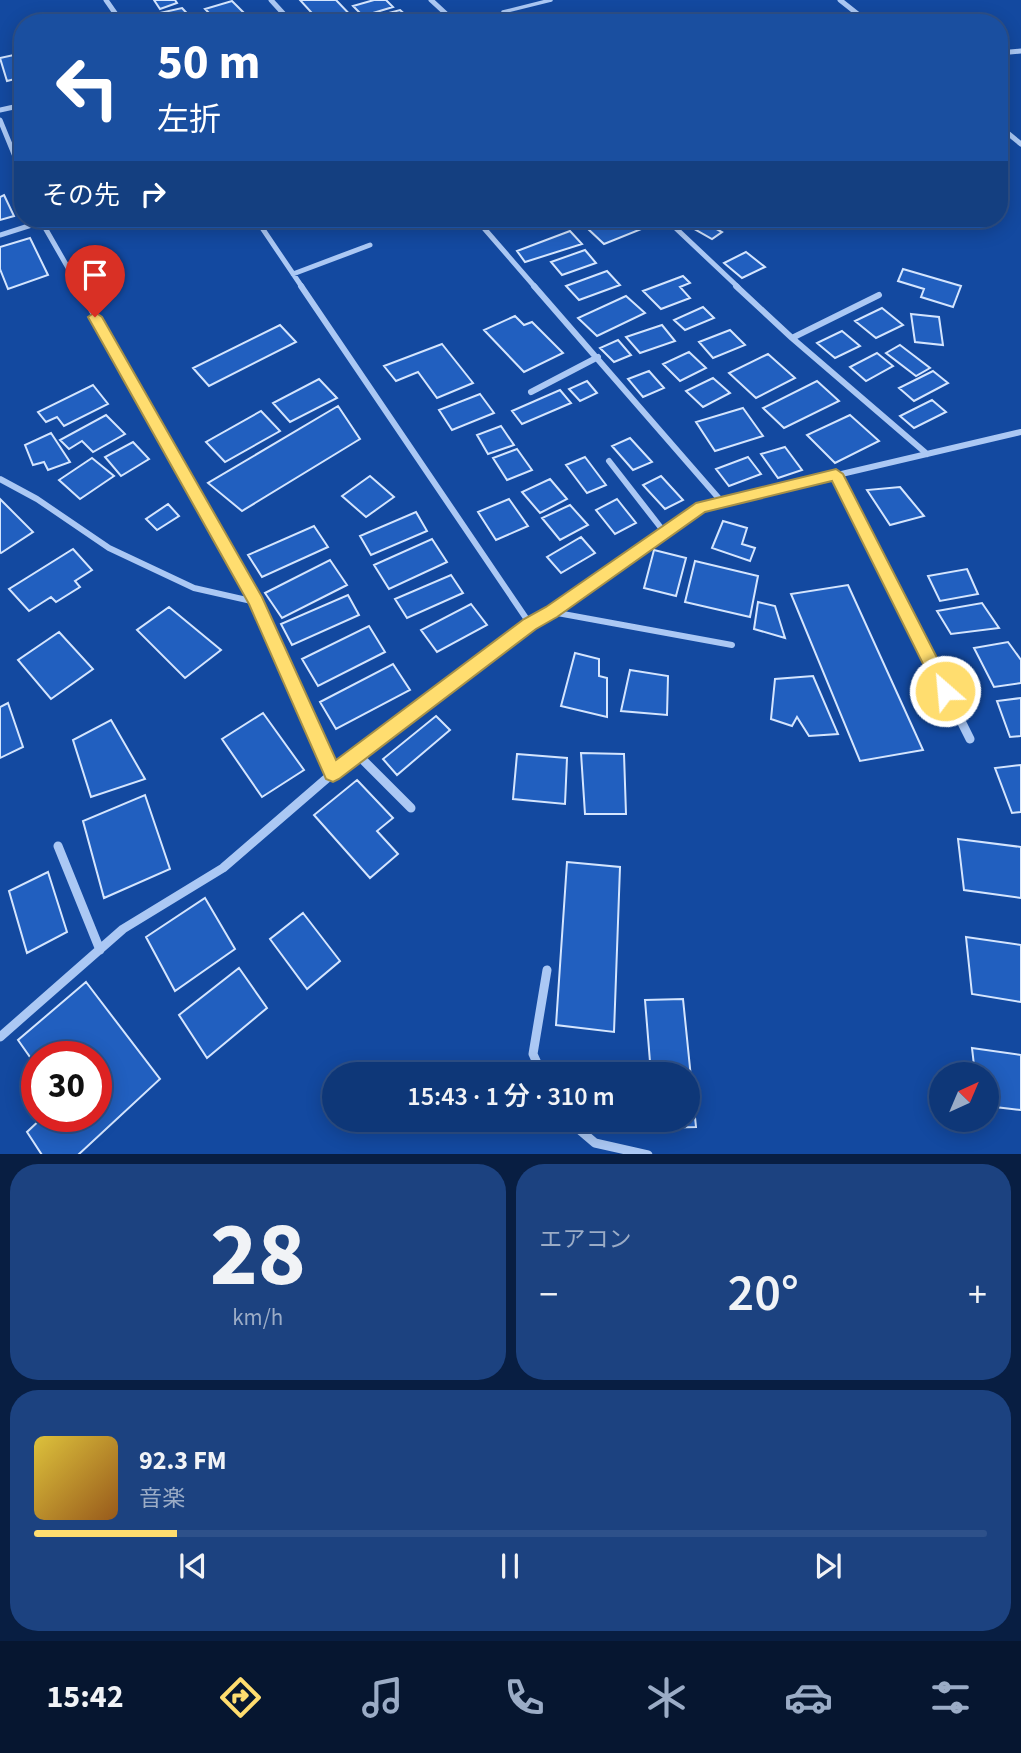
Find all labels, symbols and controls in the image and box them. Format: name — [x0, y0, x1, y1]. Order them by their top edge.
text: 50 m — [157, 28, 261, 98]
icon: left — [42, 42, 133, 133]
text: 左折 — [157, 97, 221, 143]
icon: right — [134, 175, 172, 213]
text: その先 — [42, 177, 120, 214]
pin — [65, 245, 125, 317]
icon: arrive — [76, 256, 114, 294]
position arrow — [908, 654, 982, 728]
speed limit sign: 30 — [21, 1041, 112, 1132]
north arrow — [929, 1062, 999, 1132]
map controls — [929, 1062, 999, 1132]
text: 15:43 · 1 分 · 310 m — [407, 1078, 615, 1115]
text: 28 — [210, 1191, 306, 1320]
text: エアコン — [540, 1223, 632, 1256]
text: 20° — [728, 1257, 799, 1331]
text: − — [540, 1268, 558, 1322]
text: + — [968, 1268, 987, 1322]
text: km/h — [232, 1301, 283, 1334]
text: 92.3 FM — [139, 1442, 227, 1479]
text: 音楽 — [139, 1482, 185, 1515]
icon: previous — [174, 1547, 212, 1585]
icon: pause — [491, 1547, 529, 1585]
icon: next — [809, 1547, 847, 1585]
icon: directions — [216, 1673, 265, 1722]
icon: music — [358, 1673, 407, 1722]
icon: phone — [500, 1673, 549, 1722]
icon: climate — [642, 1673, 691, 1722]
icon: car — [784, 1673, 833, 1722]
icon: filters — [926, 1673, 975, 1722]
text: 15:42 — [46, 1674, 124, 1720]

